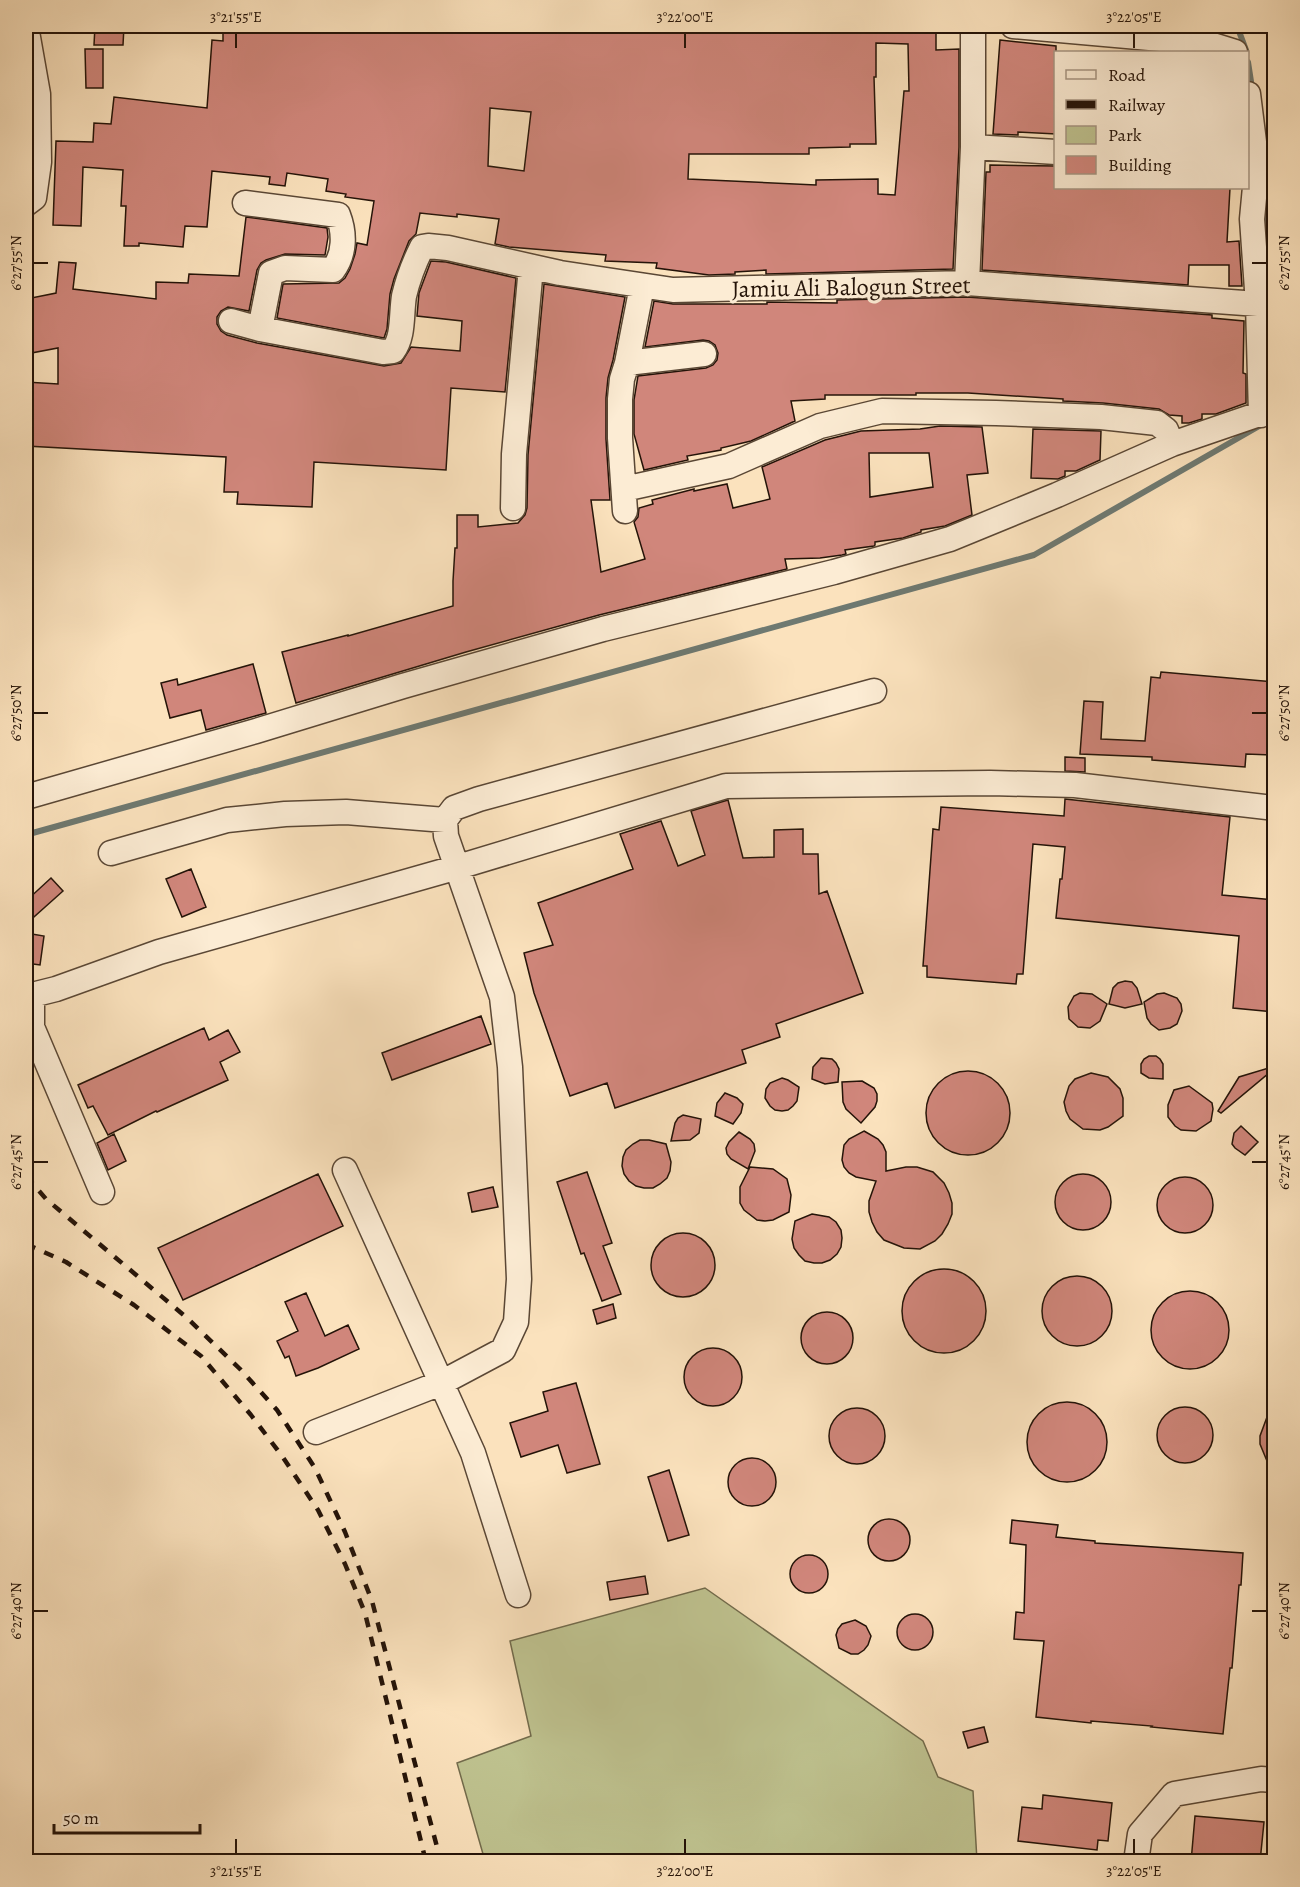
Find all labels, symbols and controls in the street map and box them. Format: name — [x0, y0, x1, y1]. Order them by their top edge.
text: 3°21'55"E — [210, 7, 262, 27]
text: 3°22'00"E — [657, 7, 714, 27]
text: 3°22'05"E — [1106, 7, 1162, 27]
legend — [1054, 51, 1249, 189]
text: Road — [1108, 63, 1146, 87]
text: Railway — [1108, 93, 1166, 117]
text: Park — [1108, 123, 1142, 147]
text: Building — [1108, 153, 1172, 177]
text: 6°27'55"N — [6, 235, 26, 291]
text: 6°27'55"N — [1274, 235, 1294, 291]
street label: Jamiu Ali Balogun Street — [731, 269, 971, 305]
text: 6°27'50"N — [6, 684, 26, 742]
text: 6°27'50"N — [1274, 684, 1294, 742]
text: 6°27'45"N — [6, 1134, 26, 1190]
text: 6°27'45"N — [1274, 1134, 1294, 1190]
text: 6°27'40"N — [6, 1582, 26, 1640]
text: 6°27'40"N — [1274, 1582, 1294, 1640]
scale bar — [54, 1797, 200, 1835]
text: 50 m — [63, 1806, 99, 1830]
text: 3°21'55"E — [210, 1861, 262, 1881]
text: 3°22'00"E — [657, 1861, 714, 1881]
text: 3°22'05"E — [1106, 1861, 1162, 1881]

